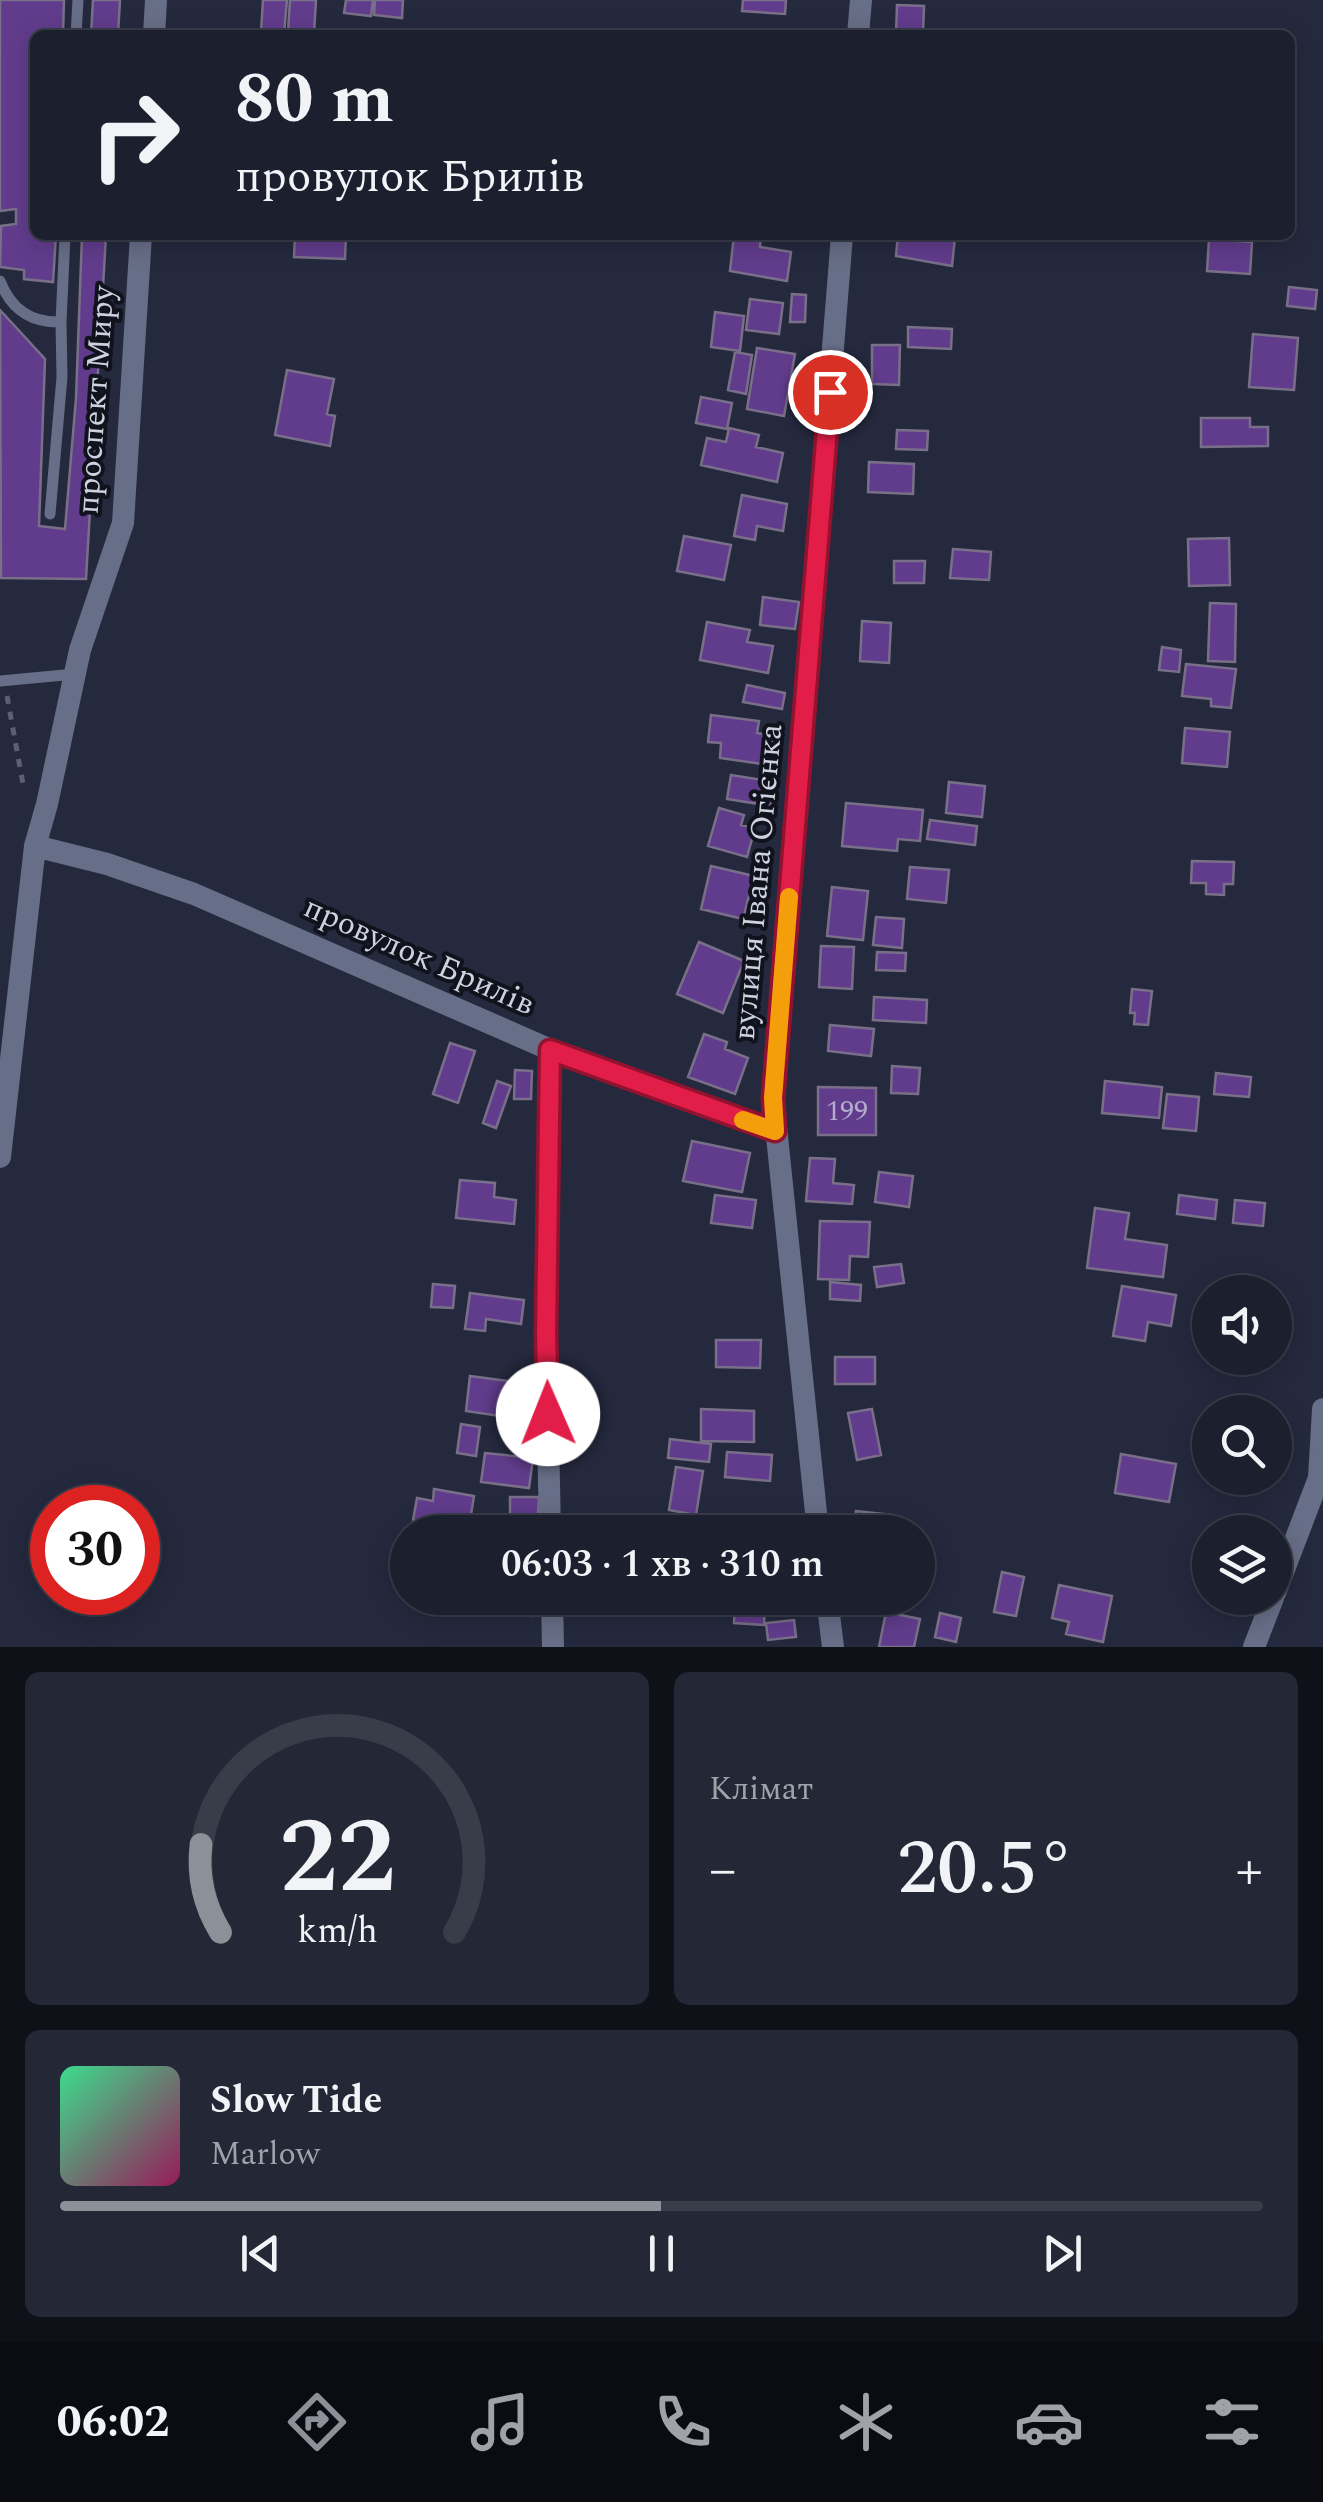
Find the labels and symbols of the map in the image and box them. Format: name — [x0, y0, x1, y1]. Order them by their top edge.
street label: проспект Миру — [64, 283, 129, 516]
pin — [788, 350, 873, 435]
street label: вулиця Івана Огієнка — [720, 721, 796, 1042]
street label: провулок Брилів — [296, 883, 542, 1029]
house number: 199 — [826, 1090, 868, 1133]
position arrow — [496, 1362, 600, 1466]
speed limit sign: 30 — [30, 1485, 160, 1615]

